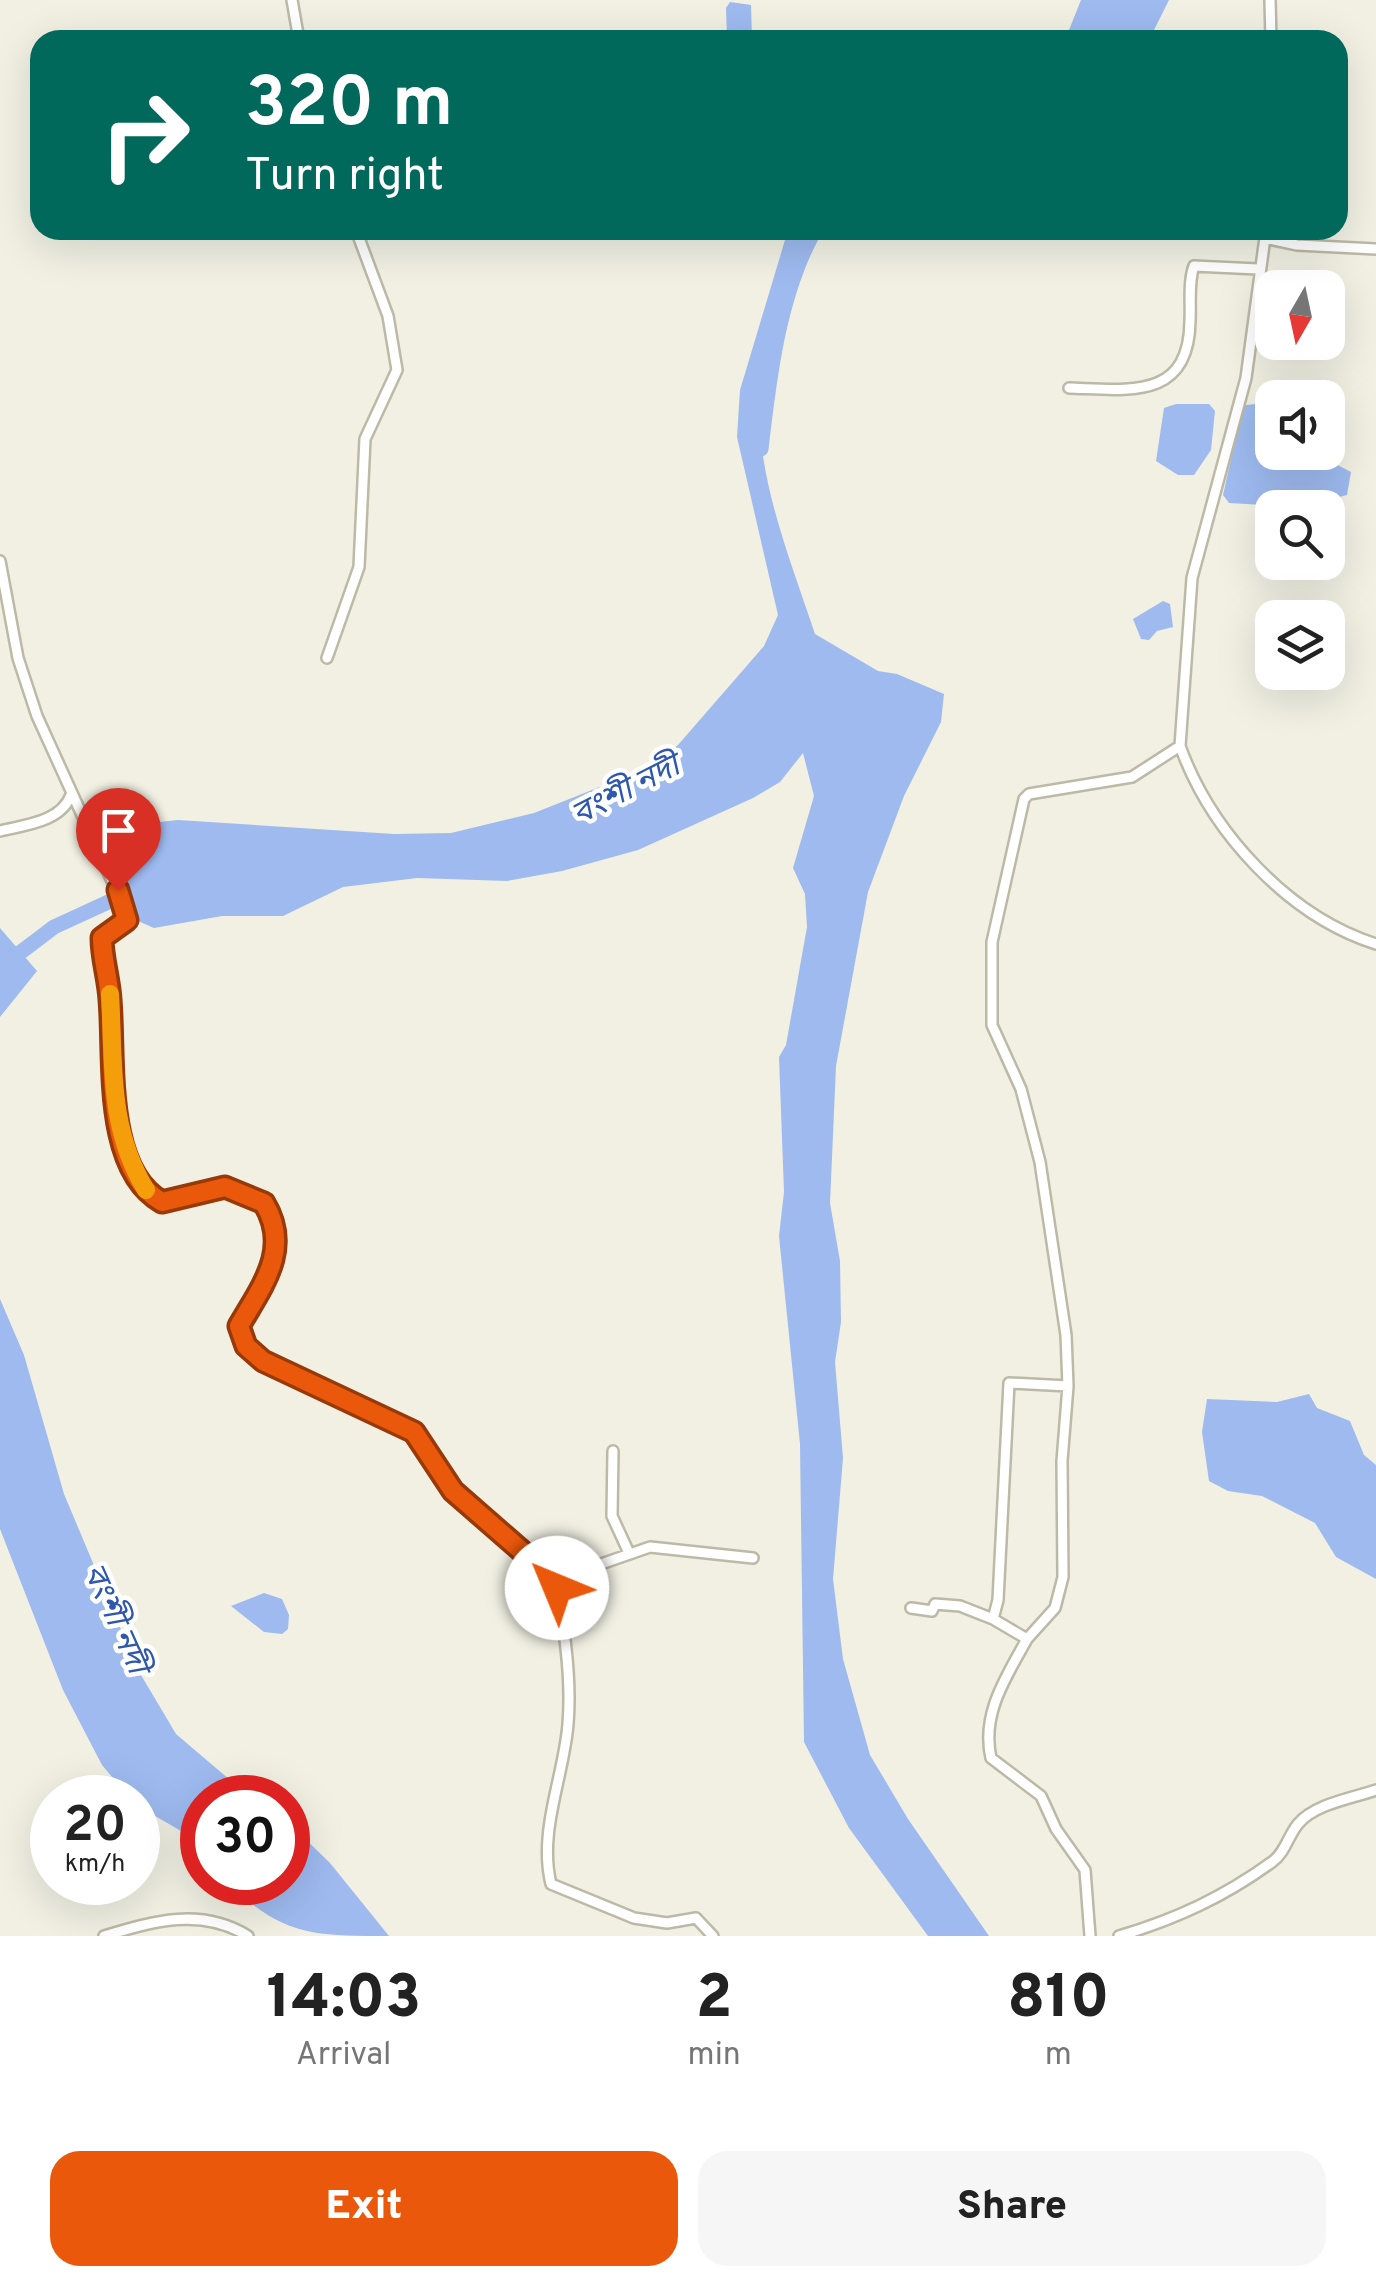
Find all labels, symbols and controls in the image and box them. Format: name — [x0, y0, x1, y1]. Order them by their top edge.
text: 320 m — [245, 62, 453, 151]
icon: right — [80, 70, 210, 200]
text: Turn right — [245, 149, 444, 206]
north arrow — [1255, 270, 1345, 360]
map controls — [1255, 270, 1345, 690]
button: sound — [1255, 380, 1345, 470]
button: search — [1255, 490, 1345, 580]
button: layers — [1255, 600, 1345, 690]
water label: বংশী নদী — [565, 743, 692, 836]
pin — [76, 788, 161, 891]
icon: arrive — [91, 803, 146, 858]
position arrow — [505, 1536, 609, 1640]
water label: বংশী নদী — [72, 1557, 160, 1685]
speed limit sign: 30 — [180, 1775, 310, 1905]
text: 20 — [63, 1796, 127, 1859]
text: km/h — [65, 1849, 125, 1881]
text: 14:03 — [266, 1963, 421, 2039]
text: 2 — [696, 1963, 733, 2039]
text: 810 — [1007, 1963, 1110, 2039]
text: Arrival — [296, 2036, 391, 2076]
text: min — [688, 2036, 741, 2076]
text: m — [1045, 2036, 1072, 2076]
button: Exit — [50, 2151, 678, 2266]
button: Share — [698, 2151, 1326, 2266]

